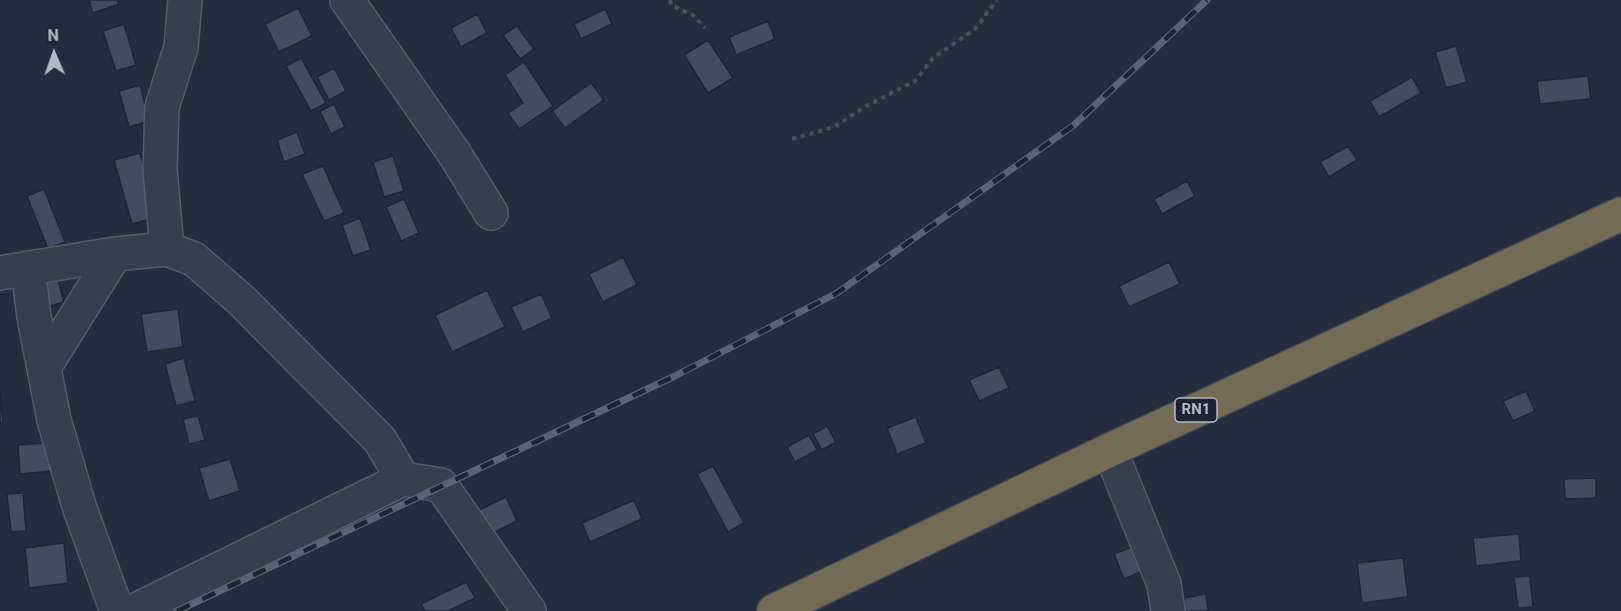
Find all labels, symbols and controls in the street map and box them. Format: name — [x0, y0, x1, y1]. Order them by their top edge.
north arrow — [24, 24, 84, 84]
text: N — [47, 26, 59, 45]
road number: RN1 — [1175, 398, 1217, 422]

